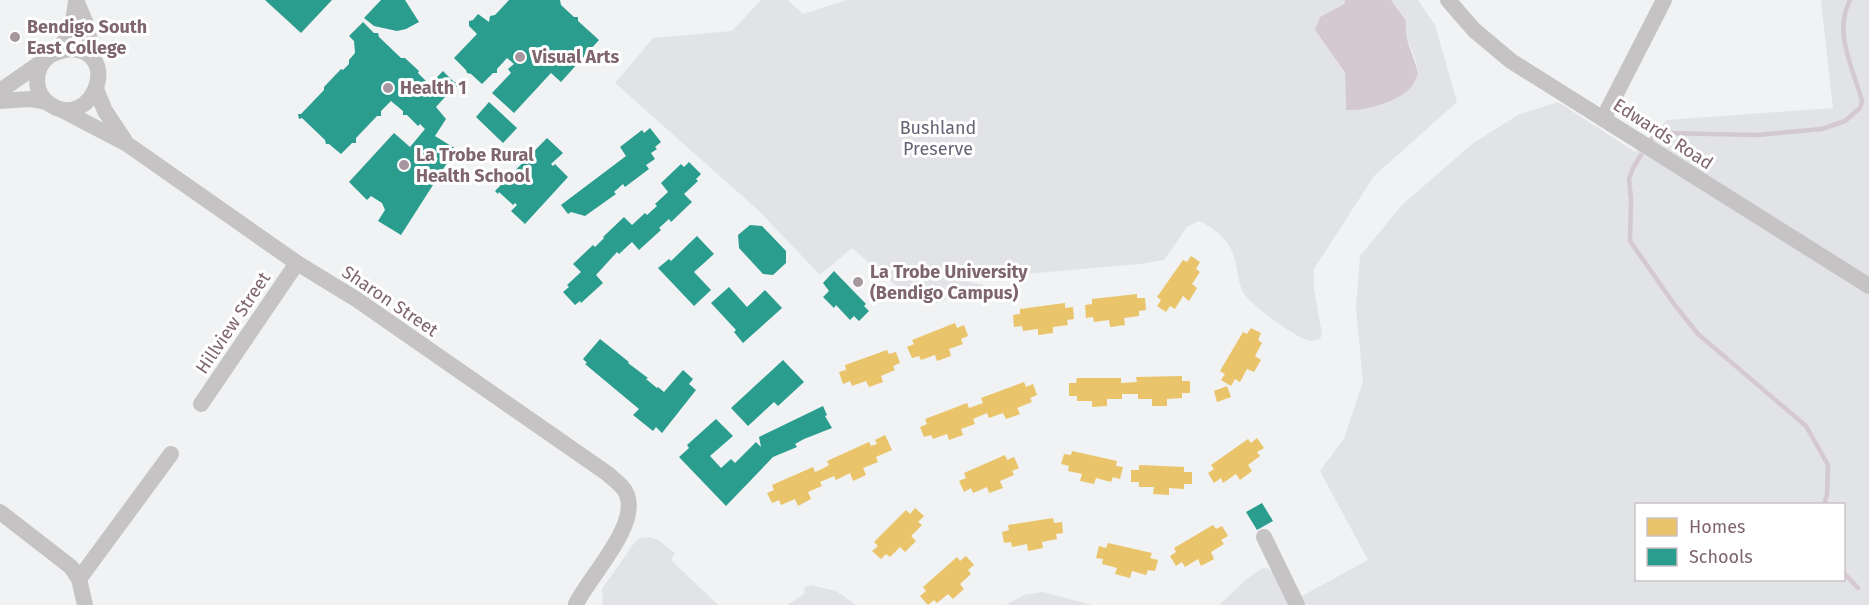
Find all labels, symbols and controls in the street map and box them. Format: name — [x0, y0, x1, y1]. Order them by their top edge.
place label: Bendigo South East College — [27, 16, 147, 59]
marker: Bendigo South East College — [8, 30, 22, 44]
place label: Visual Arts — [531, 46, 619, 68]
marker: Visual Arts — [513, 50, 527, 64]
place label: Health 1 — [400, 77, 467, 99]
marker: Health 1 — [381, 81, 395, 95]
street label: Edwards Road — [1609, 94, 1717, 174]
park label: Bushland Preserve — [900, 117, 976, 160]
place label: La Trobe Rural Health School — [416, 144, 534, 187]
marker: La Trobe Rural Health School — [397, 158, 411, 172]
street label: Sharon Street — [338, 261, 443, 341]
place label: La Trobe University (Bendigo Campus) — [870, 261, 1028, 304]
street label: Hillview Street — [191, 268, 275, 378]
marker: La Trobe University (Bendigo Campus) — [851, 275, 865, 289]
legend — [1635, 503, 1845, 581]
text: Homes — [1689, 516, 1745, 538]
text: Schools — [1689, 546, 1753, 568]

